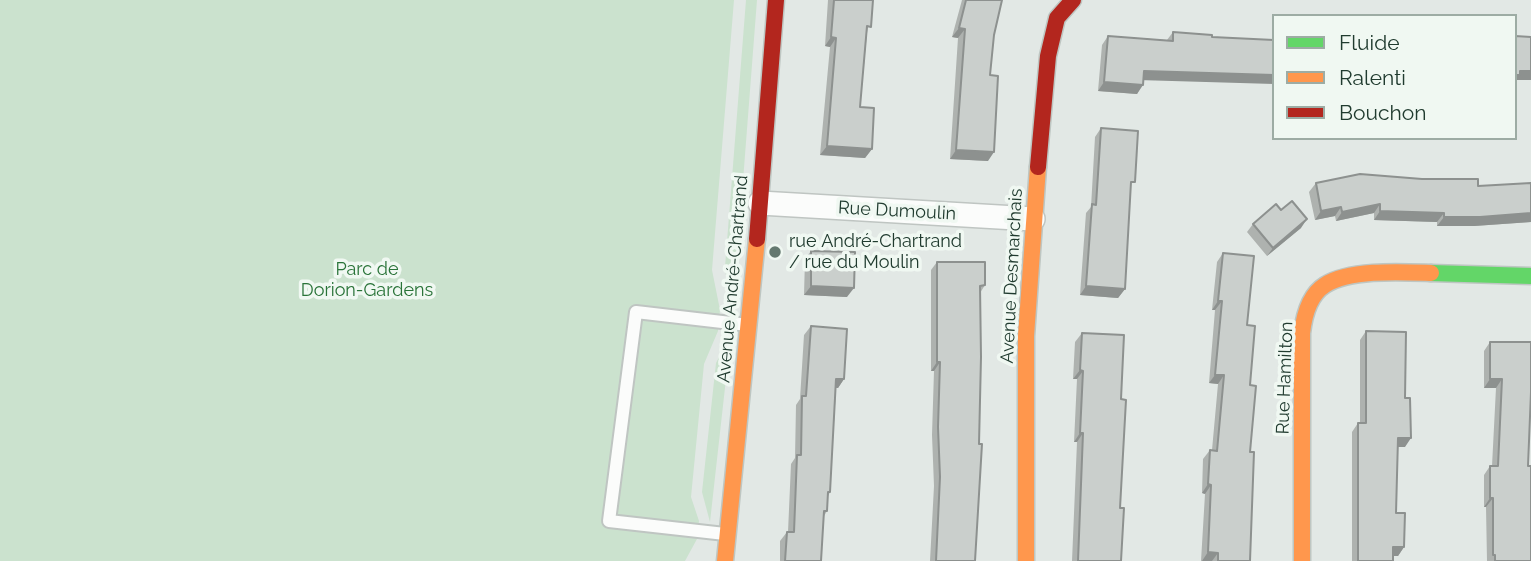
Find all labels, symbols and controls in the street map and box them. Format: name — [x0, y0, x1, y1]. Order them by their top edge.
legend — [1272, 14, 1517, 140]
text: Fluide — [1339, 30, 1400, 55]
text: Ralenti — [1339, 65, 1406, 90]
text: Bouchon — [1339, 100, 1426, 125]
street label: Avenue André-Chartrand — [713, 174, 753, 384]
street label: Avenue Desmarchais — [997, 188, 1027, 364]
street label: Rue Dumoulin — [837, 197, 957, 225]
place label: rue André-Chartrand / rue du Moulin — [789, 231, 962, 274]
marker: rue André-Chartrand / rue du Moulin — [767, 244, 783, 260]
park label: Parc de Dorion-Gardens — [301, 259, 433, 302]
street label: Rue Hamilton — [1272, 321, 1298, 435]

